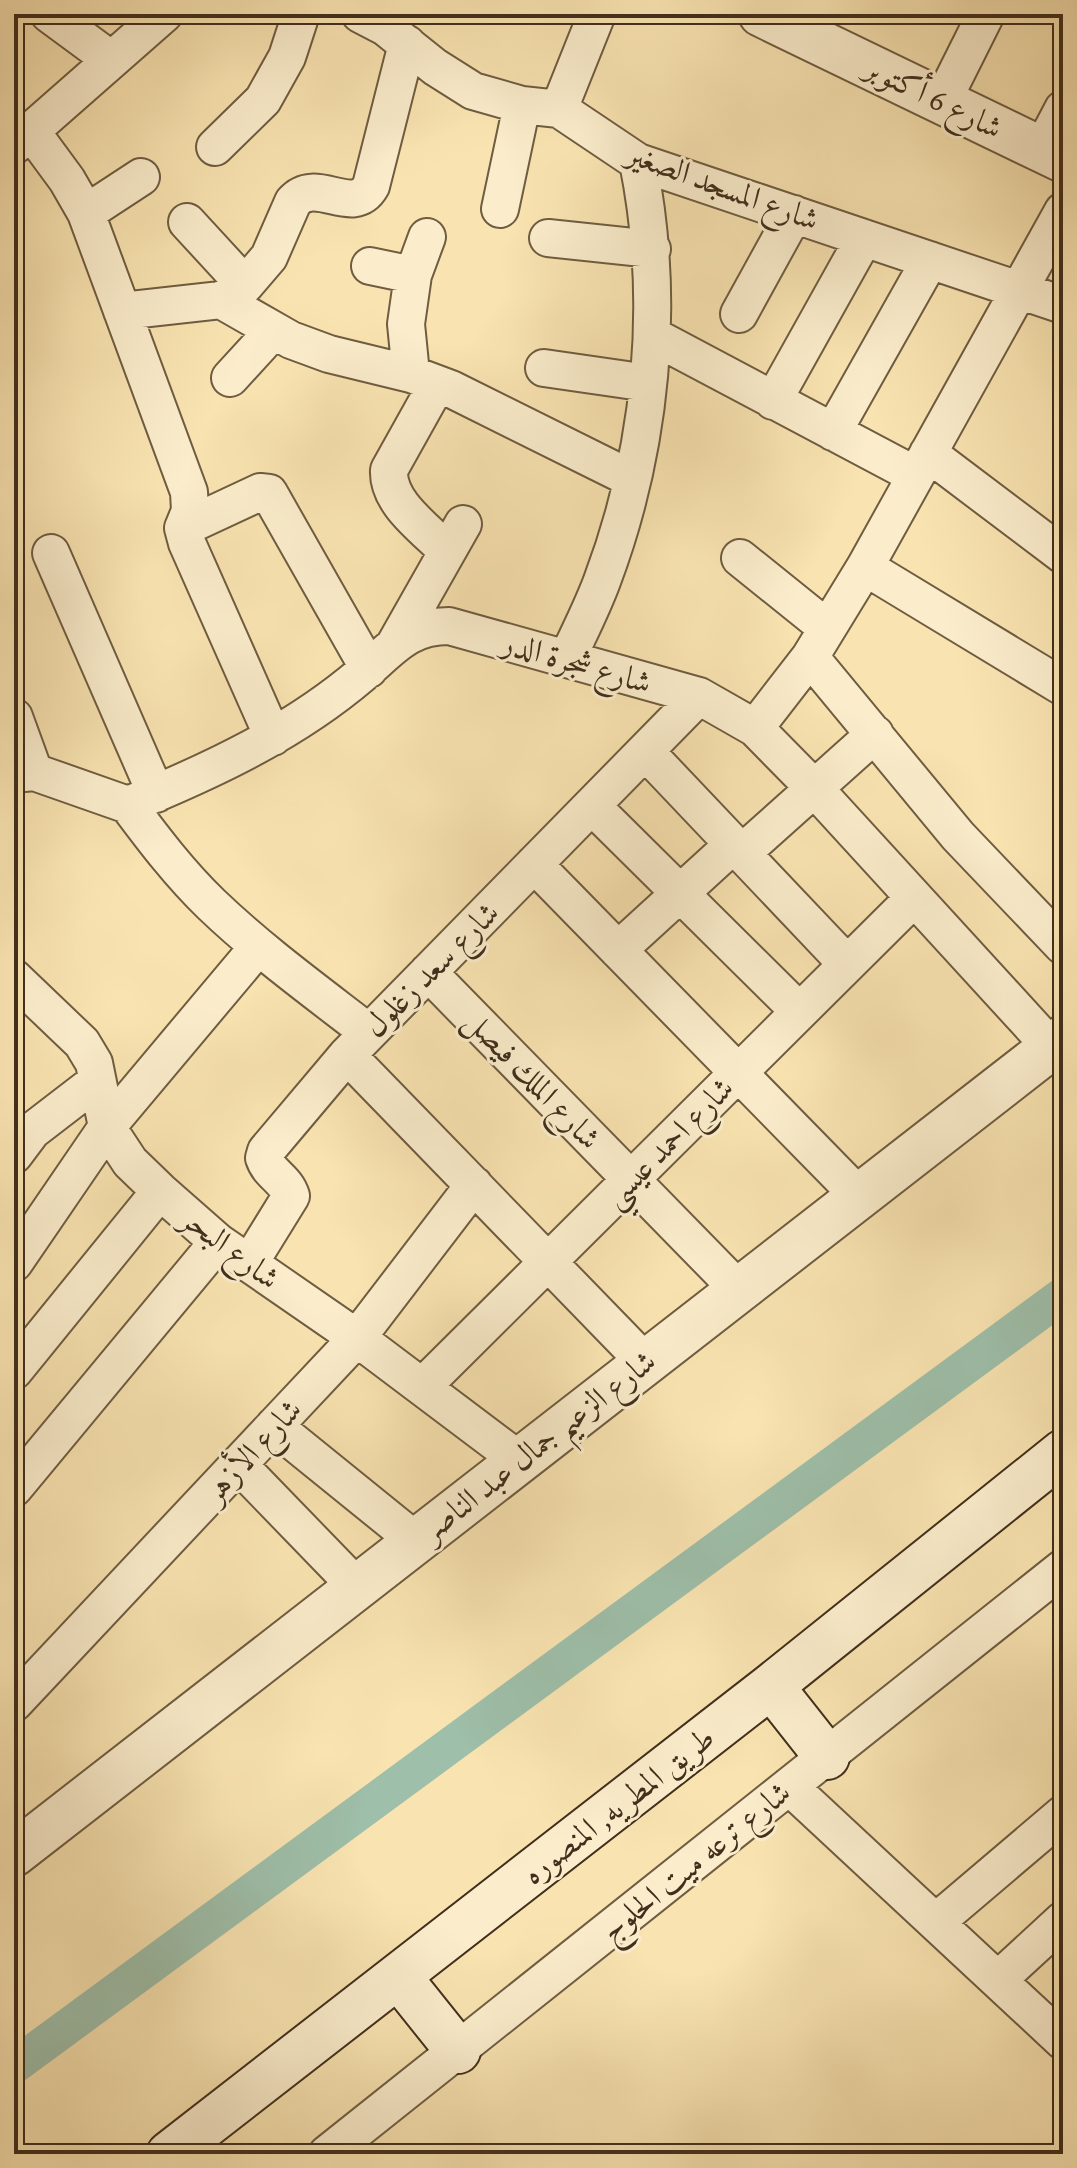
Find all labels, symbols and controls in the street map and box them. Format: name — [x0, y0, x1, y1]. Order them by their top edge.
street label: شارع 6 أكتوبر — [853, 43, 1010, 154]
street label: شارع المسجد الصغير — [616, 130, 825, 246]
street label: شارع شجرة الدر — [493, 619, 657, 709]
street label: شارع سعد زغلول — [353, 891, 512, 1050]
street label: شارع الملك فيصل — [451, 999, 611, 1162]
street label: شارع احمد عيسي — [593, 1067, 749, 1223]
street label: شارع البحر — [167, 1195, 289, 1303]
street label: شارع الزعيم جمال عبد الناصر — [409, 1339, 671, 1561]
street label: شارع الأزهر — [190, 1388, 315, 1517]
street label: طريق المطريه, المنصوره — [512, 1716, 724, 1894]
street label: شارع ترعه ميت الحلوج — [590, 1770, 803, 1956]

